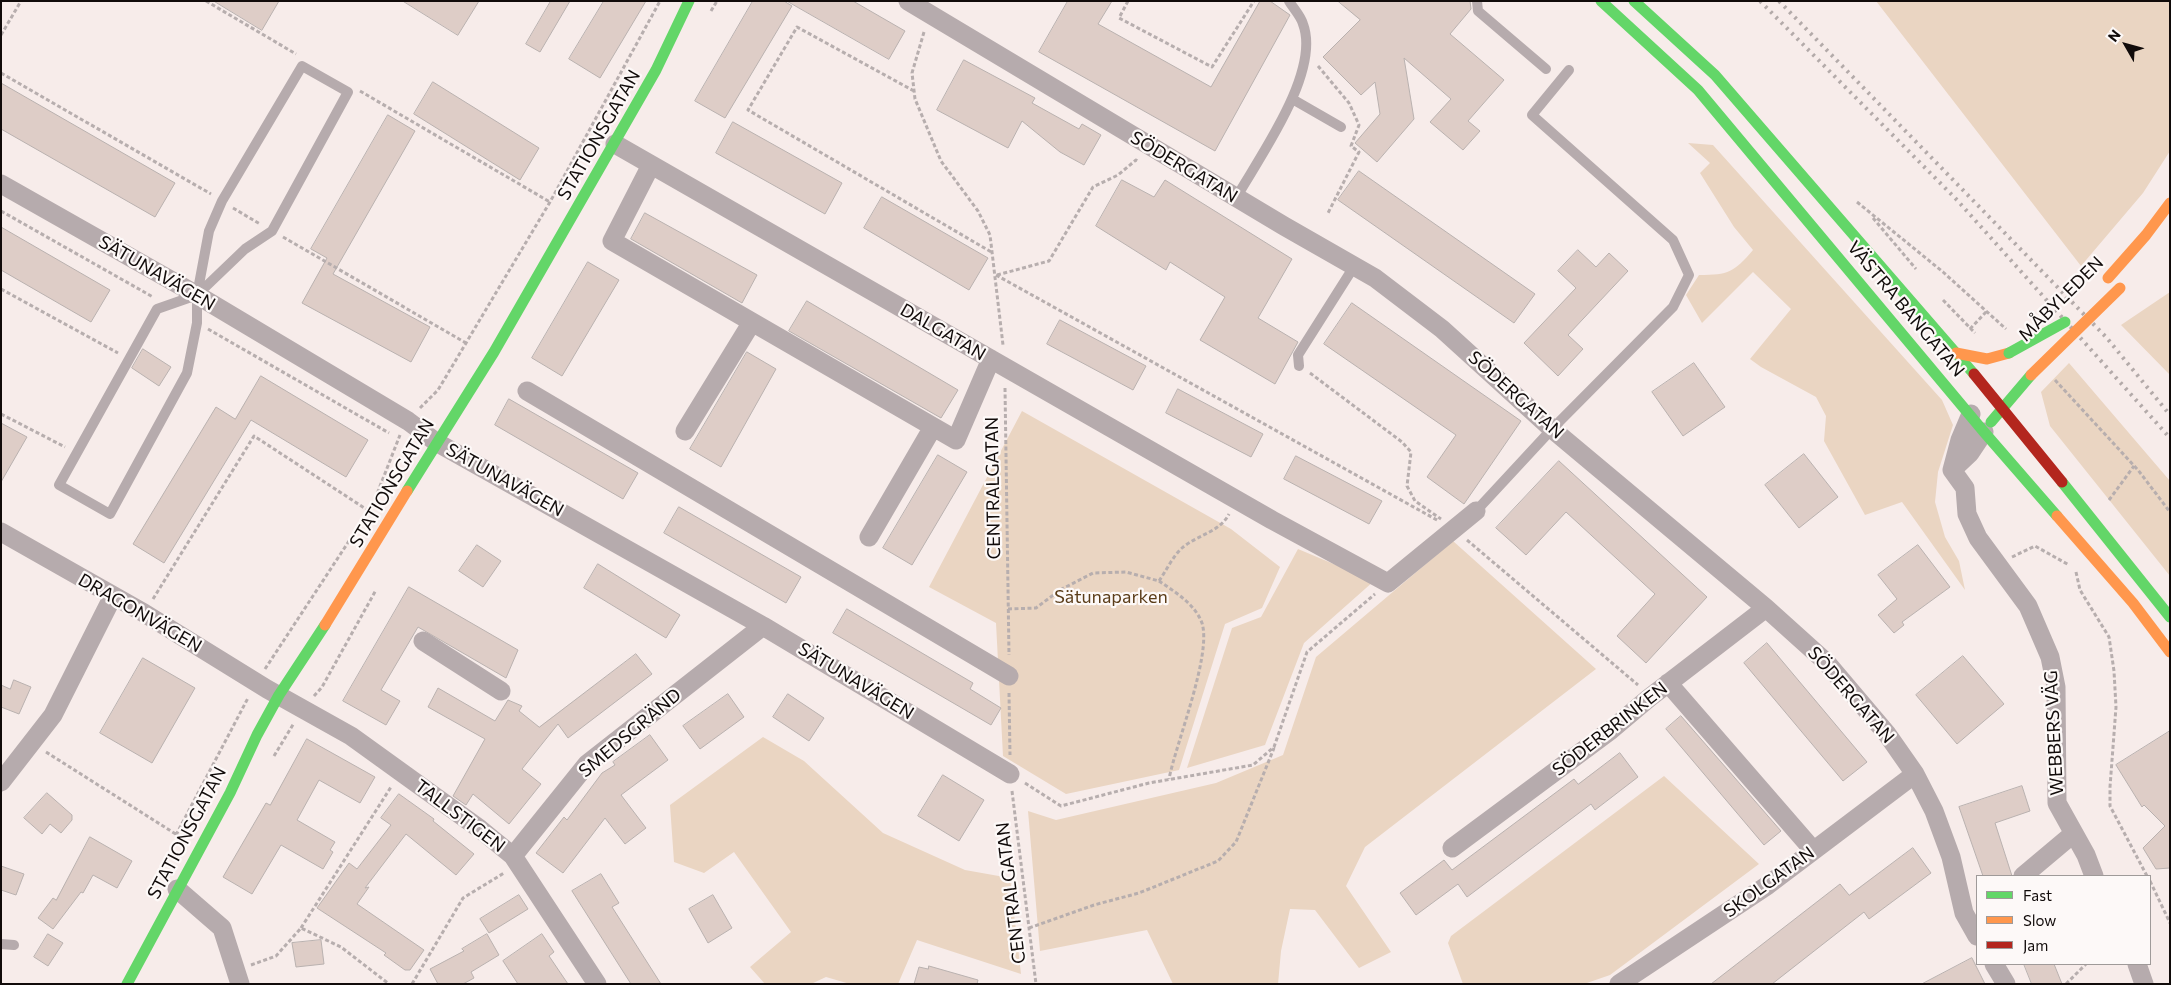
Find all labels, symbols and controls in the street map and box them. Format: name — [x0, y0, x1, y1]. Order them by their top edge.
north arrow — [2101, 20, 2151, 70]
text: N — [2104, 26, 2124, 45]
street label: STATIONSGATAN — [553, 66, 645, 204]
street label: SÖDERGATAN — [1127, 127, 1241, 207]
street label: SÄTUNAVÄGEN — [95, 231, 219, 315]
street label: VÄSTRA BANGATAN — [1843, 237, 1969, 381]
street label: MÅBYLEDEN — [2014, 252, 2108, 346]
street label: DALGATAN — [896, 299, 990, 365]
street label: SÖDERGATAN — [1464, 346, 1568, 444]
street label: STATIONSGATAN — [345, 415, 439, 551]
street label: CENTRALGATAN — [981, 417, 1005, 559]
street label: SÄTUNAVÄGEN — [442, 439, 568, 521]
street label: DRAGONVÄGEN — [74, 569, 206, 657]
park label: Sätunaparken — [1054, 586, 1168, 608]
street label: SÄTUNAVÄGEN — [794, 638, 918, 724]
street label: SÖDERGATAN — [1803, 642, 1899, 748]
street label: WEBBERS VÄG — [2040, 670, 2068, 796]
street label: SÖDERBRINKEN — [1548, 677, 1672, 781]
street label: SMEDSGRÄND — [574, 684, 686, 782]
street label: STATIONSGATAN — [143, 763, 231, 903]
street label: TALLSTIGEN — [411, 775, 509, 857]
street label: CENTRALGATAN — [992, 821, 1030, 965]
street label: SKOLGATAN — [1719, 842, 1819, 922]
legend — [1976, 875, 2151, 965]
text: Fast — [2023, 886, 2052, 904]
text: Slow — [2023, 911, 2056, 929]
text: Jam — [2023, 936, 2048, 954]

